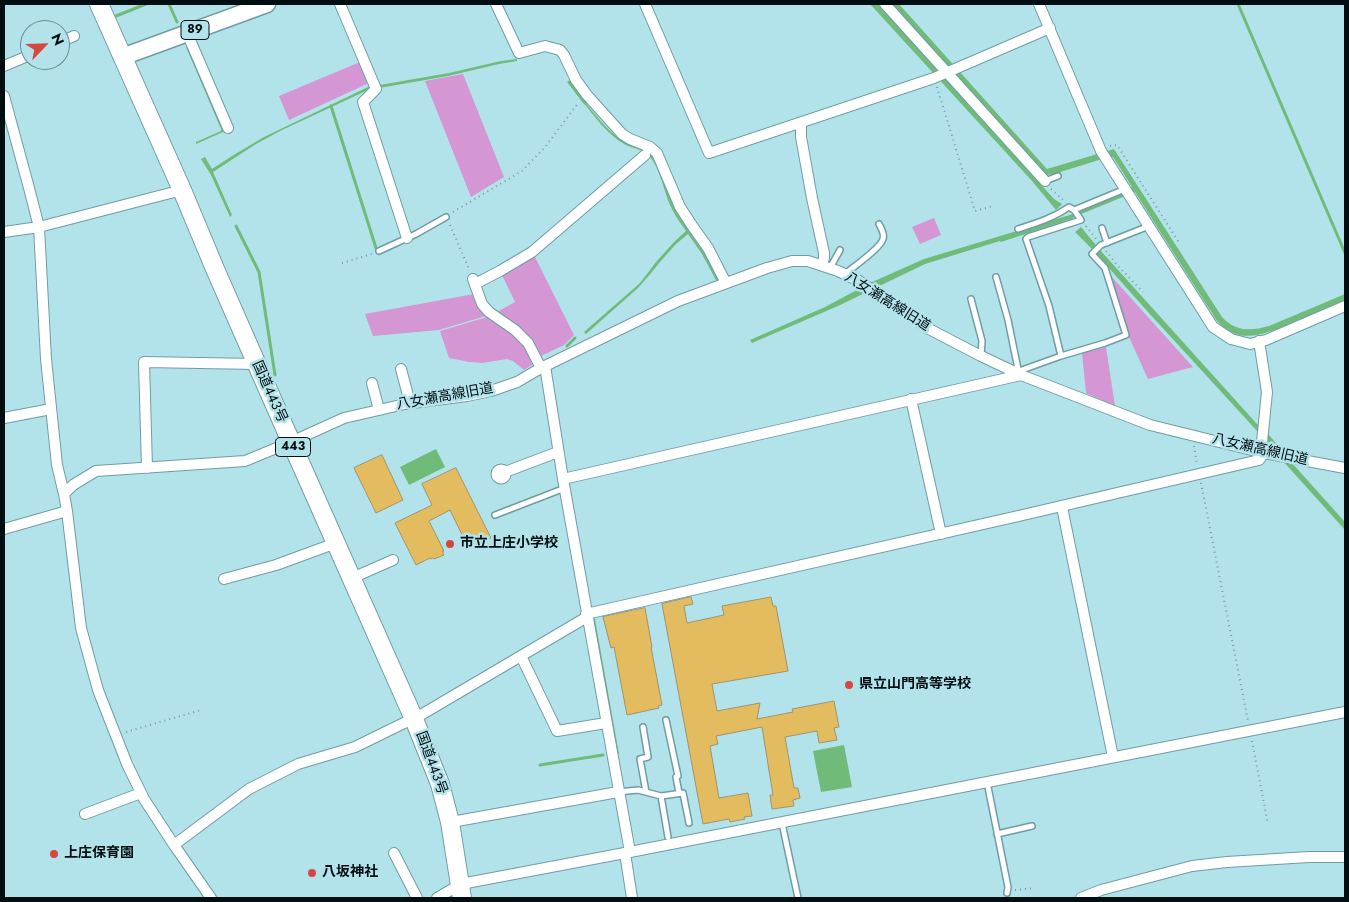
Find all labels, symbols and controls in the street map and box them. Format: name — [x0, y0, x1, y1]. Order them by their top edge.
north arrow — [20, 20, 70, 70]
road number: 89 — [181, 20, 209, 40]
text: N — [46, 30, 69, 48]
street label: 八女瀬高線旧道 — [841, 269, 933, 335]
street label: 国道443号 — [248, 358, 290, 426]
street label: 八女瀬高線旧道 — [395, 380, 495, 414]
street label: 八女瀬高線旧道 — [1210, 431, 1310, 469]
road number: 443 — [276, 438, 310, 457]
place label: 市立上庄小学校 — [460, 536, 558, 552]
marker: 市立上庄小学校 — [444, 538, 456, 550]
place label: 県立山門高等学校 — [859, 677, 971, 693]
marker: 県立山門高等学校 — [843, 679, 855, 691]
street label: 国道443号 — [412, 729, 450, 797]
place label: 上庄保育園 — [64, 846, 134, 862]
marker: 上庄保育園 — [48, 848, 60, 860]
place label: 八坂神社 — [322, 865, 378, 881]
marker: 八坂神社 — [306, 867, 318, 879]

